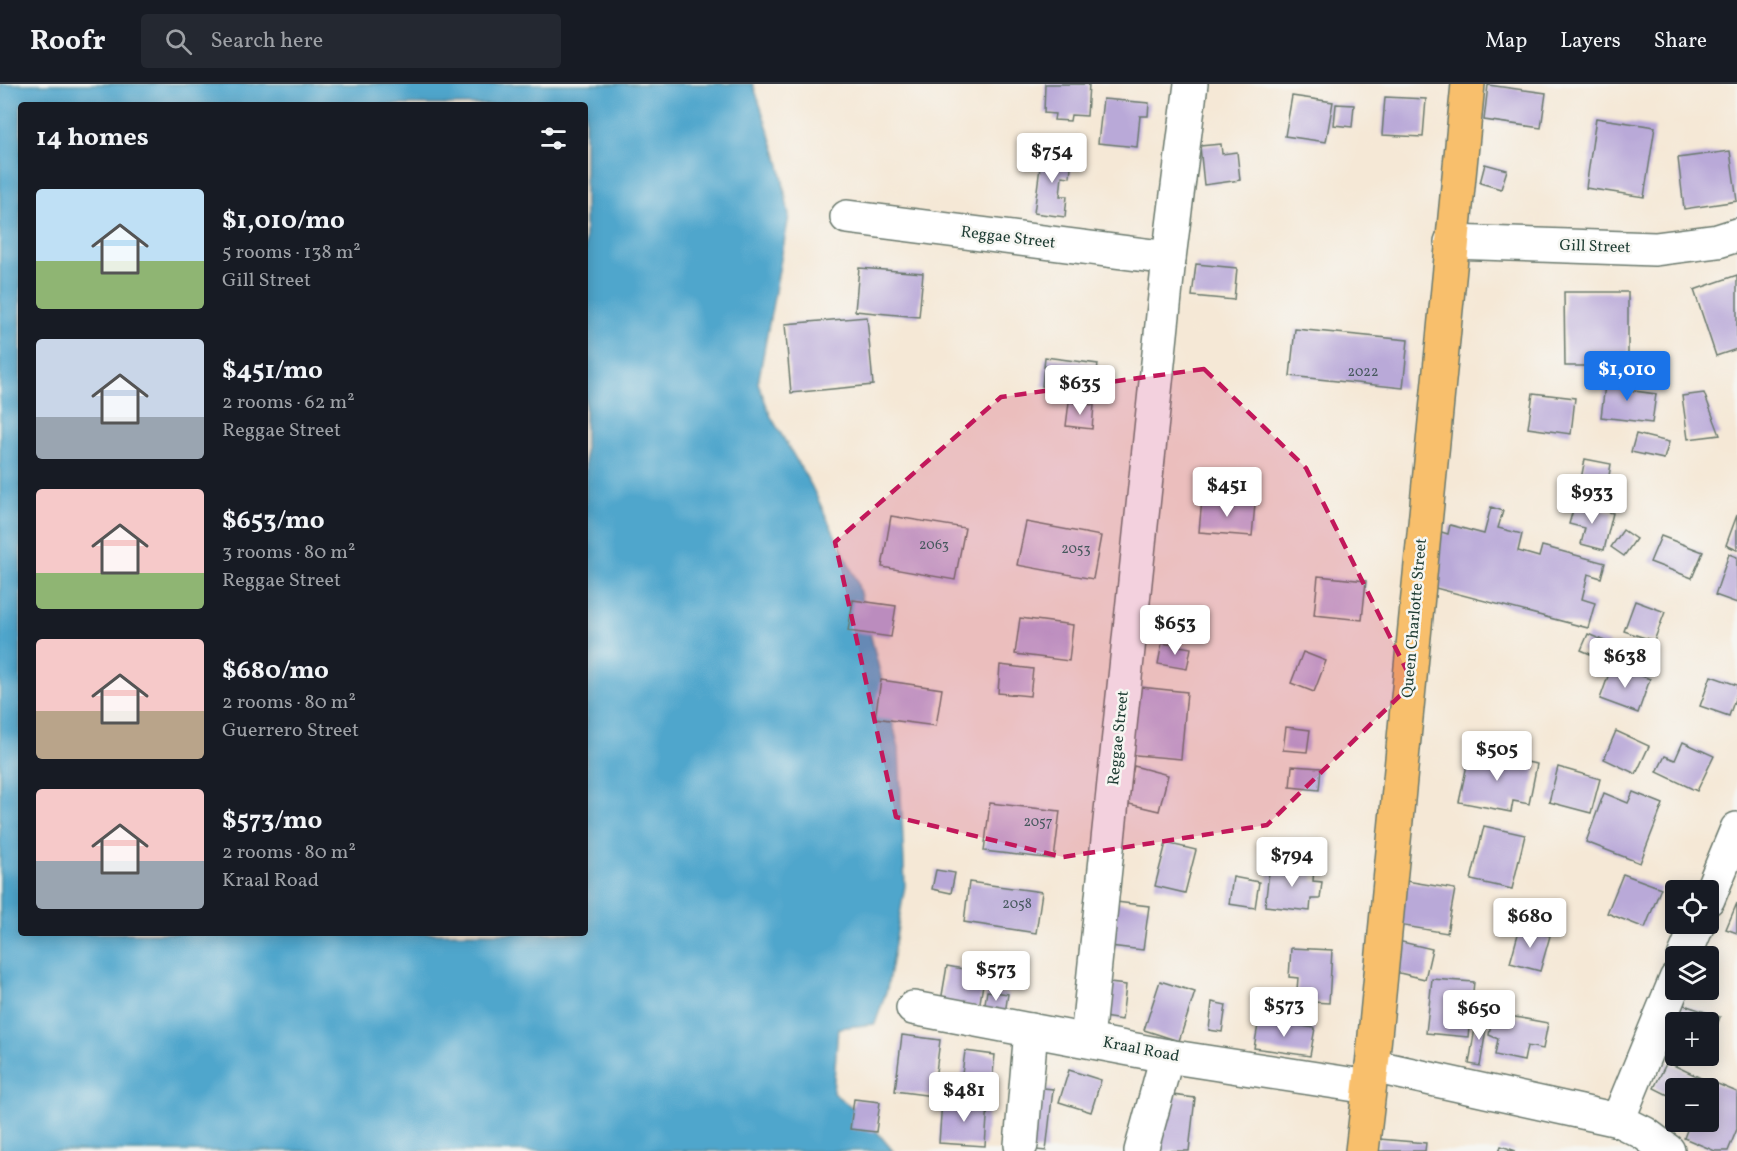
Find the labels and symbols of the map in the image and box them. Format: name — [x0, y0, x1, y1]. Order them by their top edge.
pin: $754 — [1016, 133, 1088, 184]
street label: Reggae Street — [959, 221, 1057, 255]
street label: Gill Street — [1559, 235, 1631, 259]
pin: $1,010 — [1578, 351, 1676, 402]
house number: 2022 — [1348, 363, 1378, 382]
pin: $635 — [1044, 365, 1116, 416]
pin: $451 — [1191, 467, 1263, 518]
pin: $933 — [1556, 474, 1628, 525]
house number: 2063 — [919, 536, 949, 555]
street label: Queen Charlotte Street — [1397, 537, 1433, 699]
house number: 2053 — [1061, 540, 1091, 559]
pin: $653 — [1139, 605, 1211, 656]
pin: $638 — [1589, 638, 1661, 689]
street label: Reggae Street — [1103, 689, 1135, 787]
pin: $505 — [1461, 731, 1533, 782]
house number: 2057 — [1023, 813, 1053, 832]
pin: $794 — [1256, 837, 1328, 888]
house number: 2058 — [1002, 895, 1032, 914]
pin: $680 — [1494, 898, 1566, 949]
pin: $573 — [960, 951, 1032, 1002]
pin: $573 — [1248, 987, 1320, 1038]
pin: $650 — [1443, 990, 1515, 1041]
street label: Kraal Road — [1101, 1032, 1181, 1068]
pin: $481 — [928, 1072, 1000, 1123]

